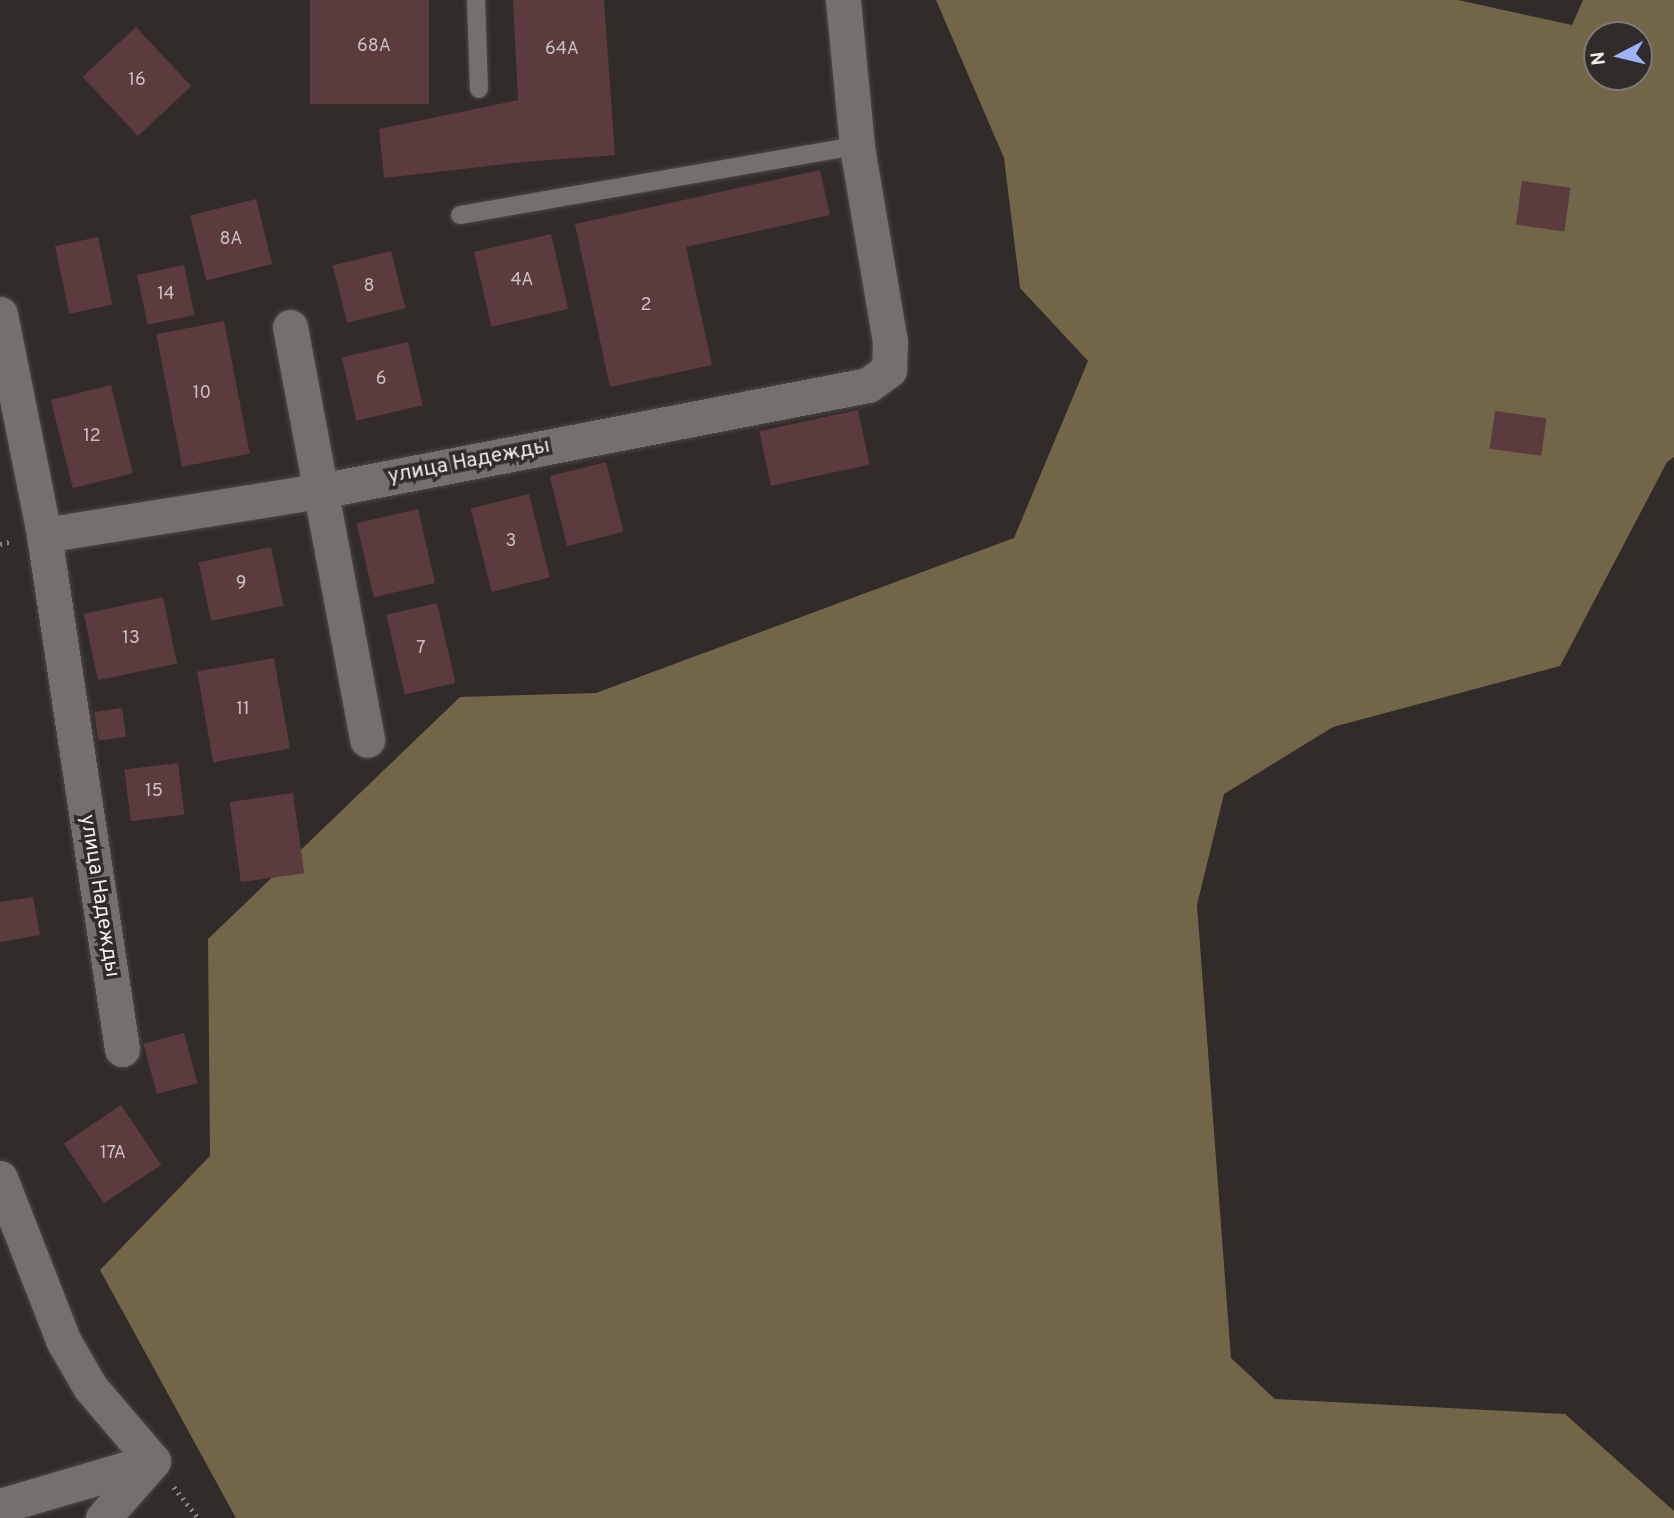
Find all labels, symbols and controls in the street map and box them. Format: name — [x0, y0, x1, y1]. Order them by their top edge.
north arrow — [1583, 21, 1653, 91]
house number: 68А — [357, 36, 391, 58]
house number: 64А — [545, 39, 579, 61]
text: N — [1586, 50, 1612, 67]
house number: 16 — [128, 70, 146, 92]
house number: 8А — [219, 229, 243, 251]
house number: 4А — [510, 270, 534, 292]
house number: 8 — [364, 276, 374, 298]
house number: 14 — [157, 284, 175, 306]
house number: 2 — [640, 295, 652, 317]
house number: 6 — [376, 369, 386, 391]
house number: 10 — [193, 383, 211, 405]
house number: 12 — [83, 426, 101, 448]
street label: улица Надежды — [386, 434, 552, 490]
house number: 3 — [506, 531, 516, 553]
house number: 9 — [236, 573, 246, 595]
house number: 13 — [122, 628, 140, 650]
house number: 7 — [416, 638, 426, 660]
house number: 11 — [236, 699, 250, 721]
house number: 15 — [145, 781, 163, 803]
street label: улица Надежды — [74, 813, 124, 979]
house number: 17А — [100, 1143, 126, 1165]

